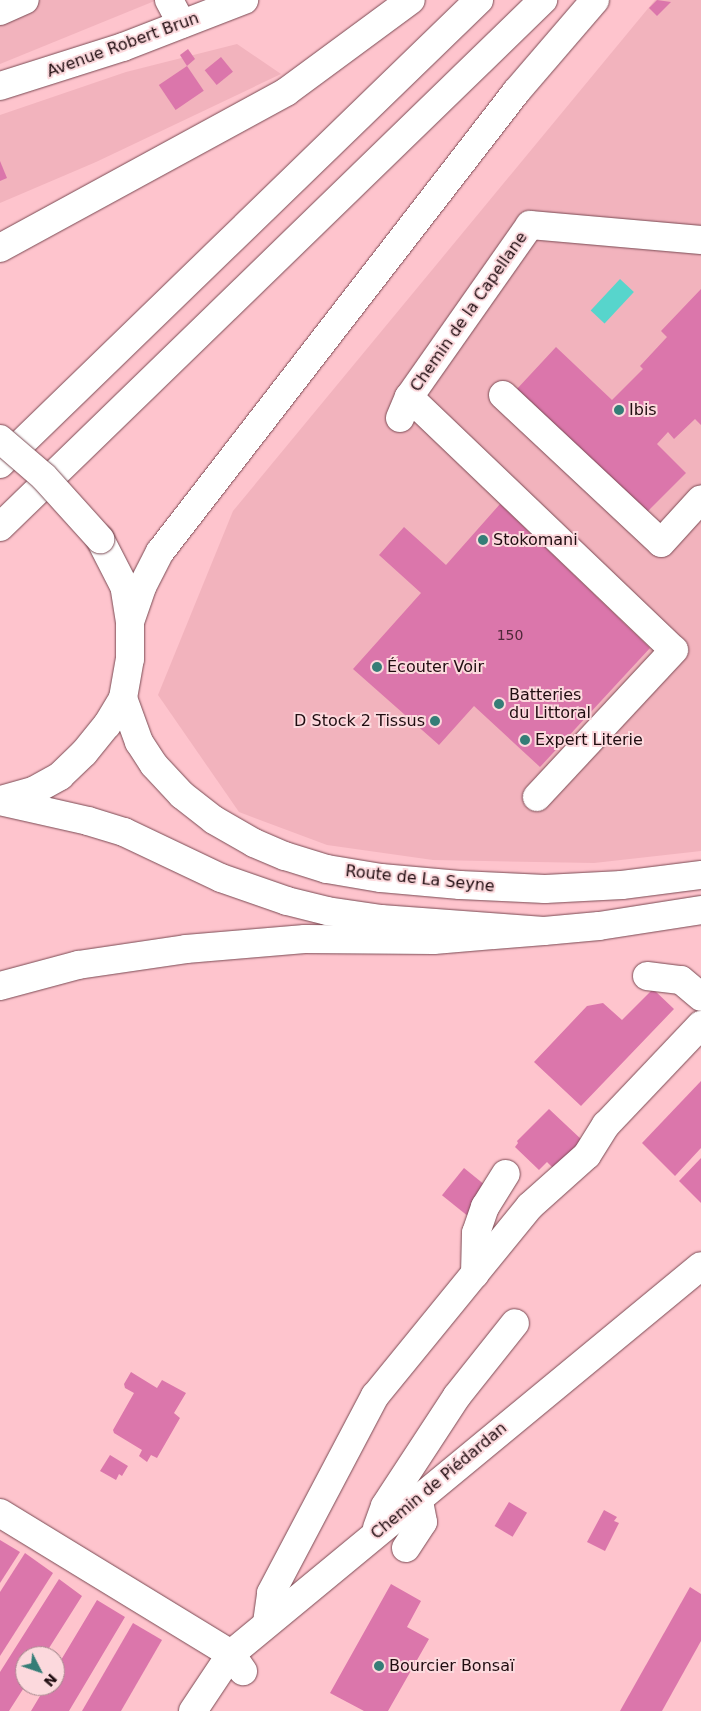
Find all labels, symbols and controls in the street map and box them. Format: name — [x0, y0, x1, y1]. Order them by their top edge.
street label: Avenue Robert Brun — [44, 9, 202, 81]
street label: Chemin de la Capellane — [407, 228, 531, 396]
place label: Ibis — [629, 400, 657, 420]
marker: Ibis — [613, 404, 625, 416]
place label: Stokomani — [493, 530, 578, 550]
marker: Stokomani — [477, 534, 489, 546]
house number: 150 — [497, 627, 523, 643]
place label: Écouter Voir — [387, 657, 484, 677]
marker: Écouter Voir — [371, 661, 383, 673]
place label: Batteries du Littoral — [509, 685, 591, 723]
marker: Batteries du Littoral — [493, 698, 505, 710]
place label: D Stock 2 Tissus — [294, 711, 425, 731]
marker: D Stock 2 Tissus — [429, 715, 441, 727]
place label: Expert Literie — [535, 730, 643, 750]
marker: Expert Literie — [519, 734, 531, 746]
street label: Route de La Seyne — [344, 862, 496, 896]
street label: Chemin de Piédardan — [367, 1419, 511, 1543]
north arrow — [15, 1646, 65, 1696]
place label: Bourcier Bonsaï — [389, 1656, 514, 1676]
marker: Bourcier Bonsaï — [373, 1660, 385, 1672]
text: N — [41, 1671, 60, 1690]

